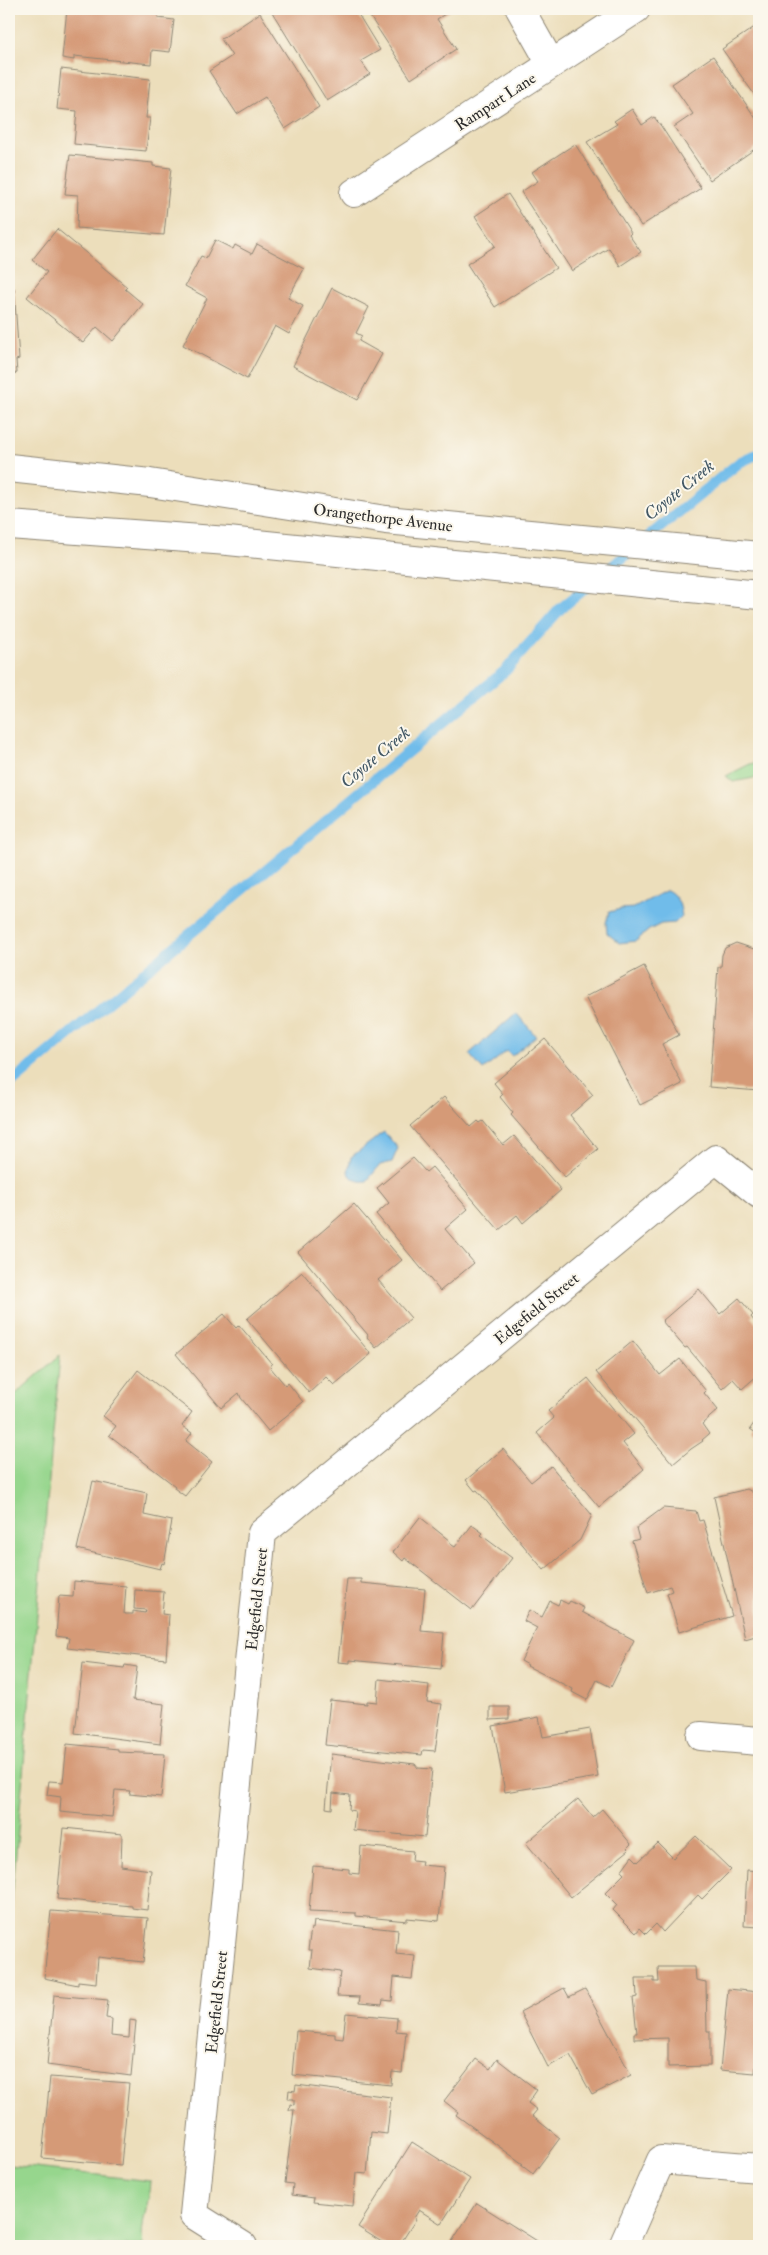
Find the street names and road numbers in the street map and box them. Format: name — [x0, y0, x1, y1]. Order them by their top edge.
street label: Rampart Lane — [451, 68, 541, 136]
street label: Orangethorpe Avenue — [312, 500, 454, 537]
street label: Edgefield Street — [490, 1269, 583, 1349]
street label: Edgefield Street — [242, 1547, 272, 1652]
street label: Edgefield Street — [202, 1950, 232, 2055]

